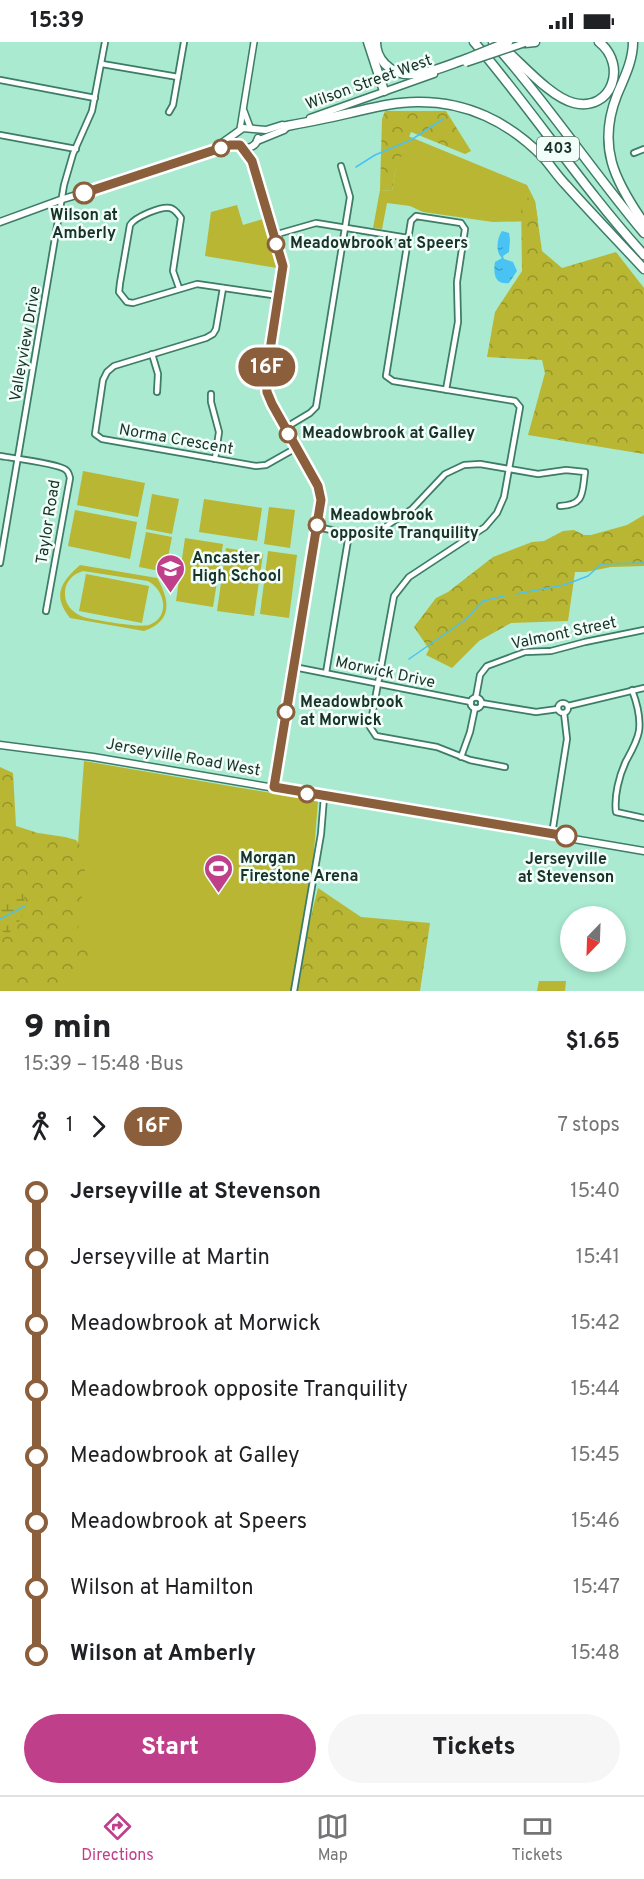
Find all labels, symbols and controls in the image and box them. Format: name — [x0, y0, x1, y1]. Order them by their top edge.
text: 15:39 — [30, 8, 84, 35]
street label: Wilson Street West — [303, 51, 435, 115]
road number: 403 — [537, 137, 579, 161]
unlabelled marker — [212, 139, 230, 157]
marker: Wilson at Amberly — [73, 182, 95, 204]
place label: Wilson at Amberly — [50, 206, 118, 244]
place label: Meadowbrook at Speers — [290, 234, 468, 254]
marker: Meadowbrook at Speers — [267, 235, 285, 253]
street label: Valleyview Drive — [6, 285, 46, 403]
line badge: 16F — [232, 348, 302, 386]
text: 16F — [250, 354, 284, 381]
street label: Norma Crescent — [117, 420, 235, 460]
place label: Meadowbrook at Galley — [302, 424, 475, 444]
marker: Meadowbrook at Galley — [279, 425, 297, 443]
street label: Taylor Road — [32, 478, 66, 566]
place label: Meadowbrook opposite Tranquility — [330, 506, 479, 544]
marker: Meadowbrook opposite Tranquility — [308, 516, 326, 534]
place label: Ancaster High School — [192, 549, 281, 587]
school or university icon: Ancaster High School — [155, 552, 187, 594]
street label: Valmont Street — [509, 613, 619, 655]
street label: Morwick Drive — [333, 653, 437, 693]
place label: Meadowbrook at Morwick — [300, 693, 403, 731]
marker: Meadowbrook at Morwick — [277, 703, 295, 721]
street label: Jerseyville Road West — [104, 735, 262, 781]
unlabelled marker — [298, 785, 316, 803]
marker: Jerseyville at Stevenson — [555, 825, 577, 847]
place label: Morgan Firestone Arena — [240, 849, 358, 887]
place label: Jerseyville at Stevenson — [518, 850, 614, 888]
sports icon: Morgan Firestone Arena — [203, 852, 235, 894]
north arrow — [560, 906, 626, 972]
map controls — [560, 906, 626, 972]
text: 9 min — [24, 1008, 112, 1050]
text: $1.65 — [566, 1029, 620, 1056]
text: 15:39 – 15:48 · Bus — [24, 1052, 184, 1078]
icon: walk — [24, 1110, 57, 1143]
icon: forward — [82, 1110, 115, 1143]
text: 1 — [66, 1113, 73, 1139]
text: 16F — [136, 1113, 170, 1140]
text: 7 stops — [558, 1113, 620, 1139]
text: Jerseyville at Stevenson — [70, 1179, 321, 1206]
text: 15:40 — [570, 1179, 620, 1205]
text: Jerseyville at Martin — [70, 1245, 270, 1272]
text: 15:41 — [576, 1245, 620, 1271]
text: Meadowbrook at Morwick — [70, 1311, 321, 1338]
text: 15:42 — [571, 1311, 620, 1337]
text: Meadowbrook opposite Tranquility — [70, 1377, 408, 1404]
text: 15:44 — [571, 1377, 620, 1403]
text: Meadowbrook at Galley — [70, 1443, 300, 1470]
text: 15:45 — [571, 1443, 620, 1469]
text: Meadowbrook at Speers — [70, 1509, 307, 1536]
text: 15:46 — [571, 1509, 620, 1535]
text: Wilson at Hamilton — [70, 1575, 254, 1602]
text: 15:47 — [573, 1575, 620, 1601]
text: Wilson at Amberly — [70, 1641, 256, 1668]
text: 15:48 — [571, 1641, 620, 1667]
button: Start — [24, 1714, 316, 1783]
button: Tickets — [328, 1714, 620, 1783]
tab: Directions — [81, 1810, 154, 1866]
tab: Map — [316, 1810, 349, 1866]
tab: Tickets — [512, 1810, 563, 1866]

